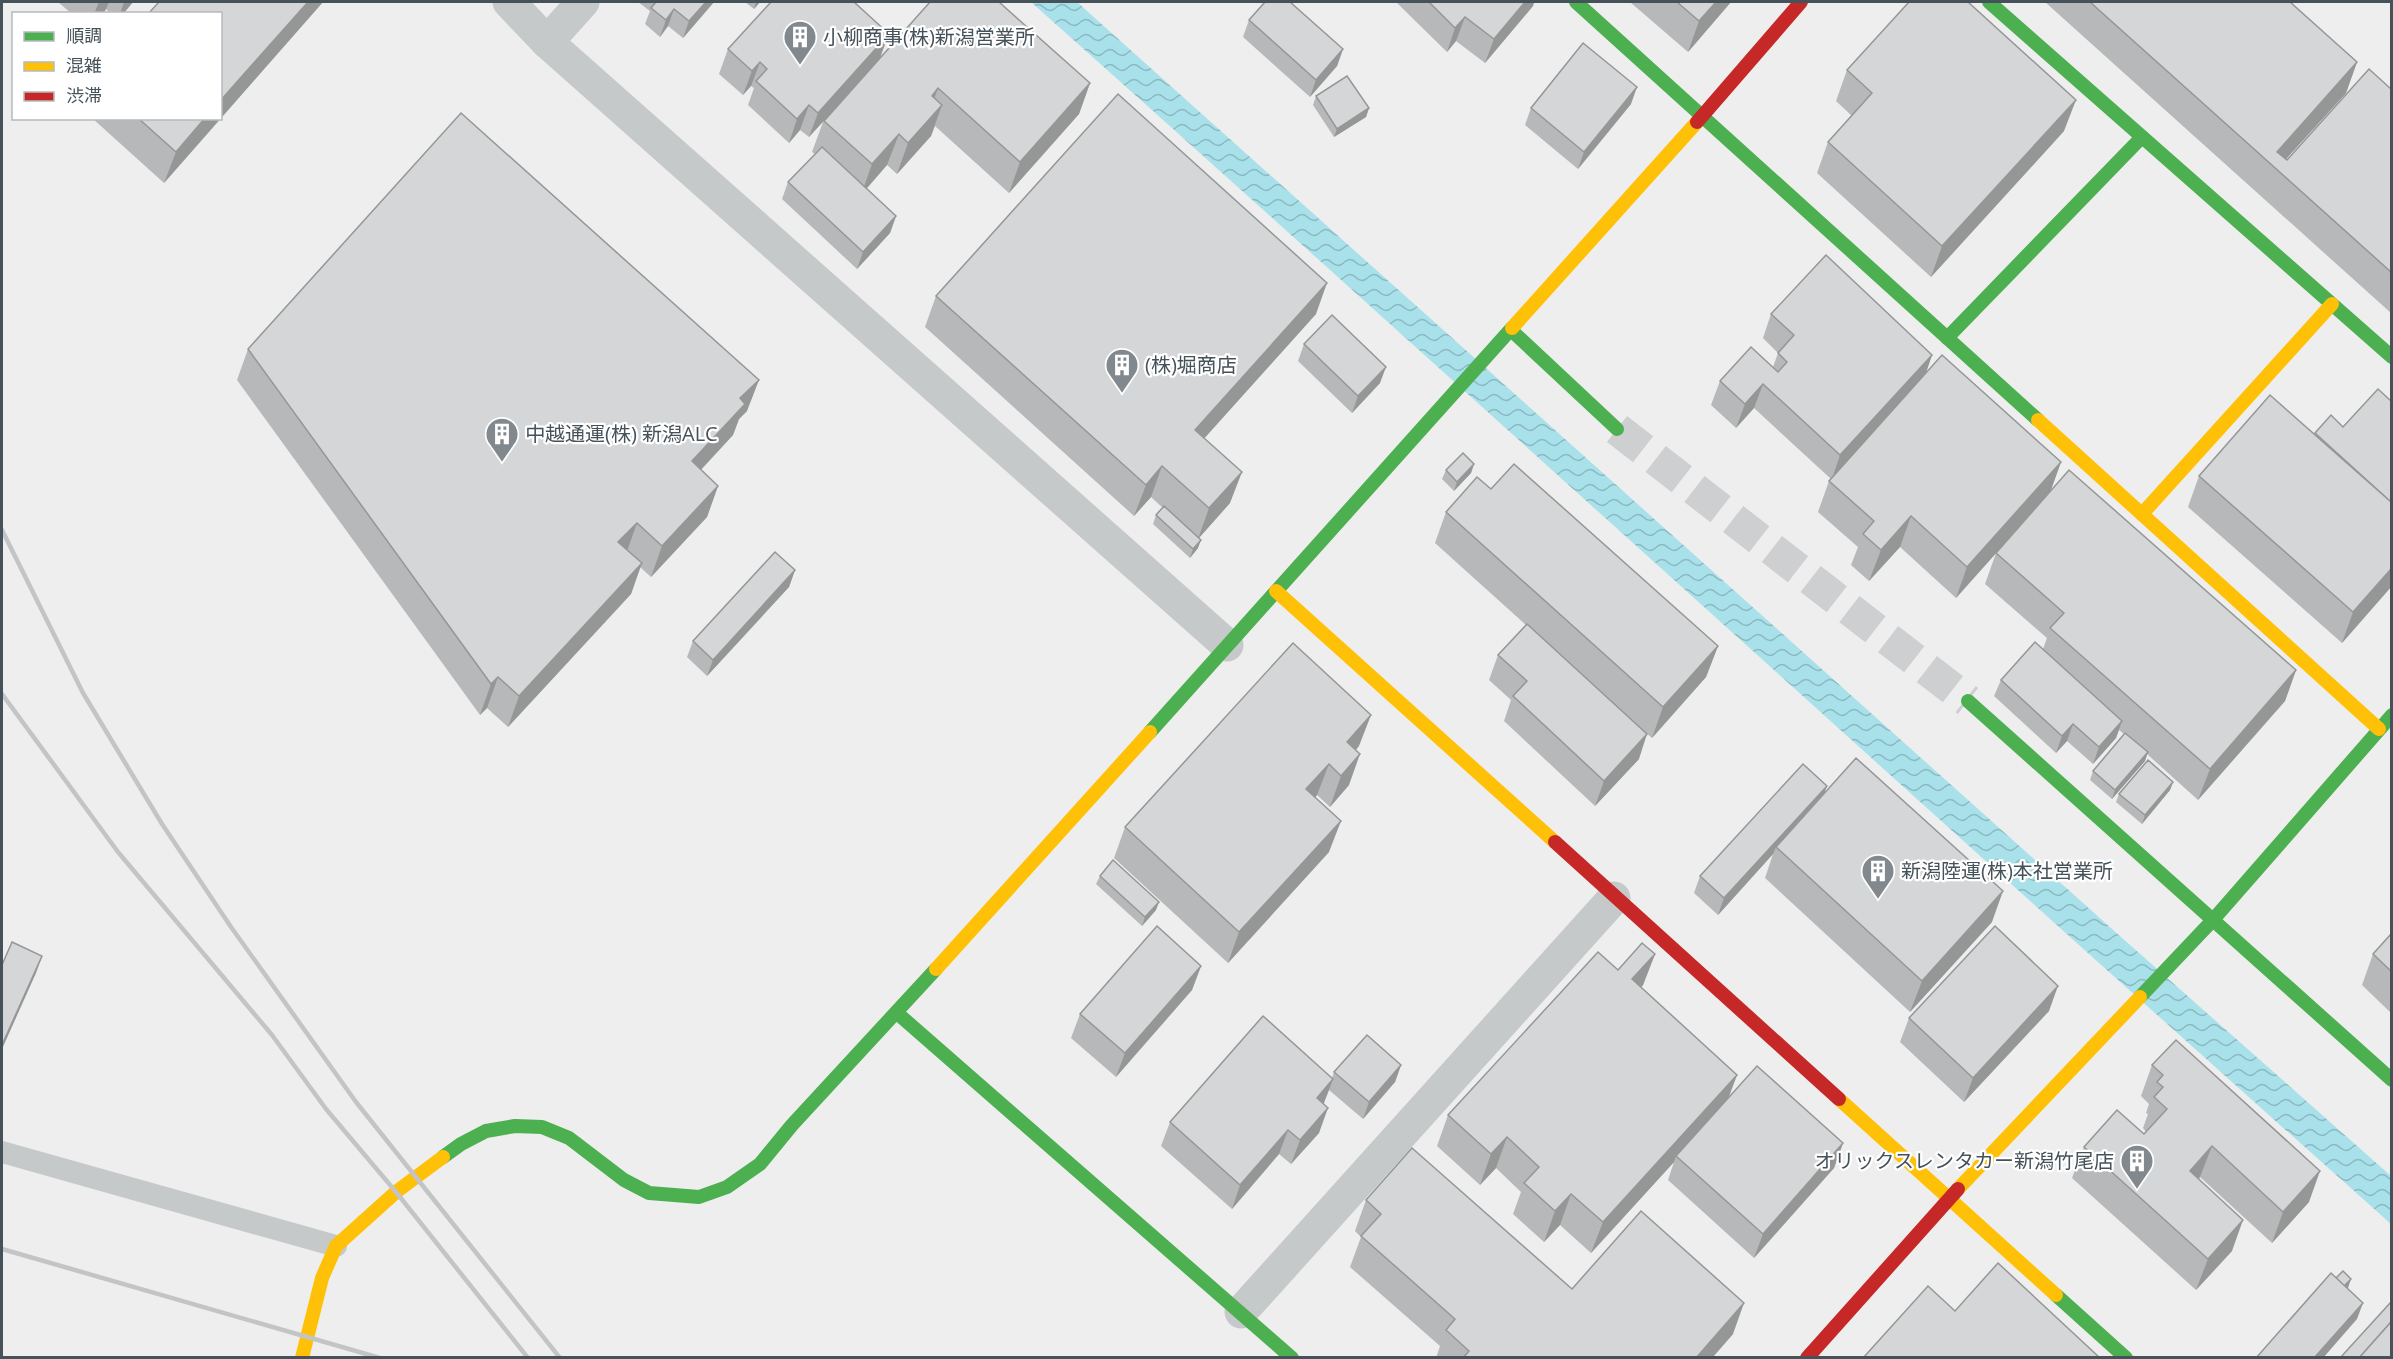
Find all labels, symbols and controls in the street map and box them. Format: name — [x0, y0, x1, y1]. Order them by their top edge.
legend — [12, 12, 222, 120]
building icon: 小柳商事(株)新潟営業所 — [782, 19, 818, 66]
text: 順調 — [66, 23, 102, 47]
place label: 小柳商事(株)新潟営業所 — [823, 23, 1035, 50]
text: 混雑 — [66, 53, 102, 77]
text: 渋滞 — [66, 83, 102, 107]
building icon: (株)堀商店 — [1104, 347, 1140, 394]
place label: (株)堀商店 — [1145, 351, 1237, 378]
building icon: 中越通運(株) 新潟ALC — [484, 416, 520, 463]
place label: 中越通運(株) 新潟ALC — [525, 420, 718, 447]
building icon: 新潟陸運(株)本社営業所 — [1860, 853, 1896, 900]
place label: 新潟陸運(株)本社営業所 — [1901, 857, 2113, 884]
building icon: オリックスレンタカー新潟竹尾店 — [2119, 1143, 2155, 1190]
place label: オリックスレンタカー新潟竹尾店 — [1815, 1147, 2114, 1174]

